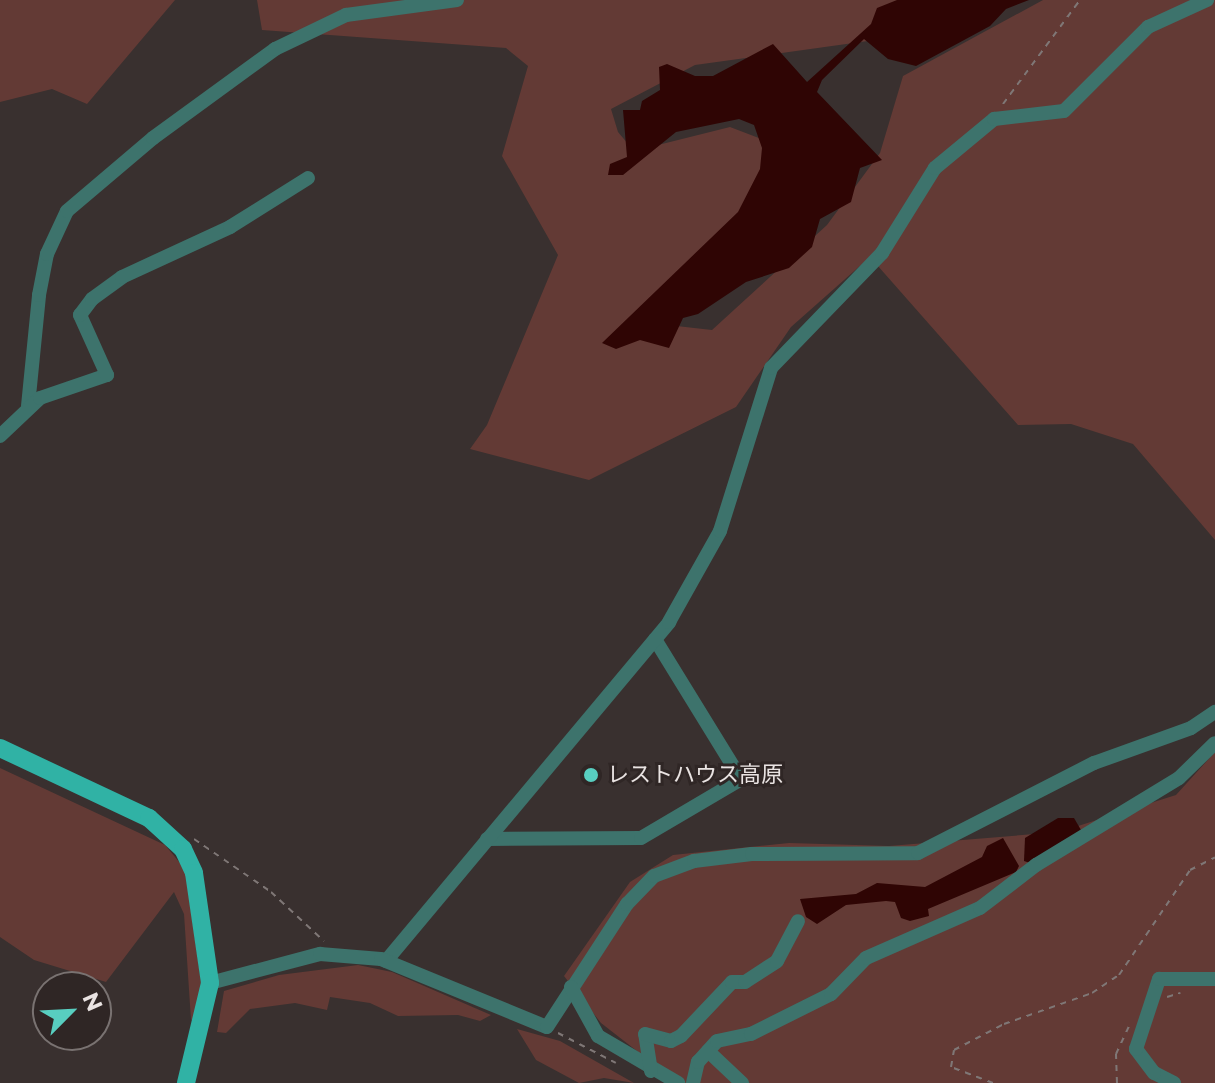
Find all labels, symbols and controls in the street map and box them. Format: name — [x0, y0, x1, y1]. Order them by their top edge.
place label: レストハウス高原 — [607, 762, 783, 788]
marker: レストハウス高原 — [582, 766, 600, 784]
north arrow — [32, 971, 112, 1051]
text: N — [77, 988, 109, 1015]

